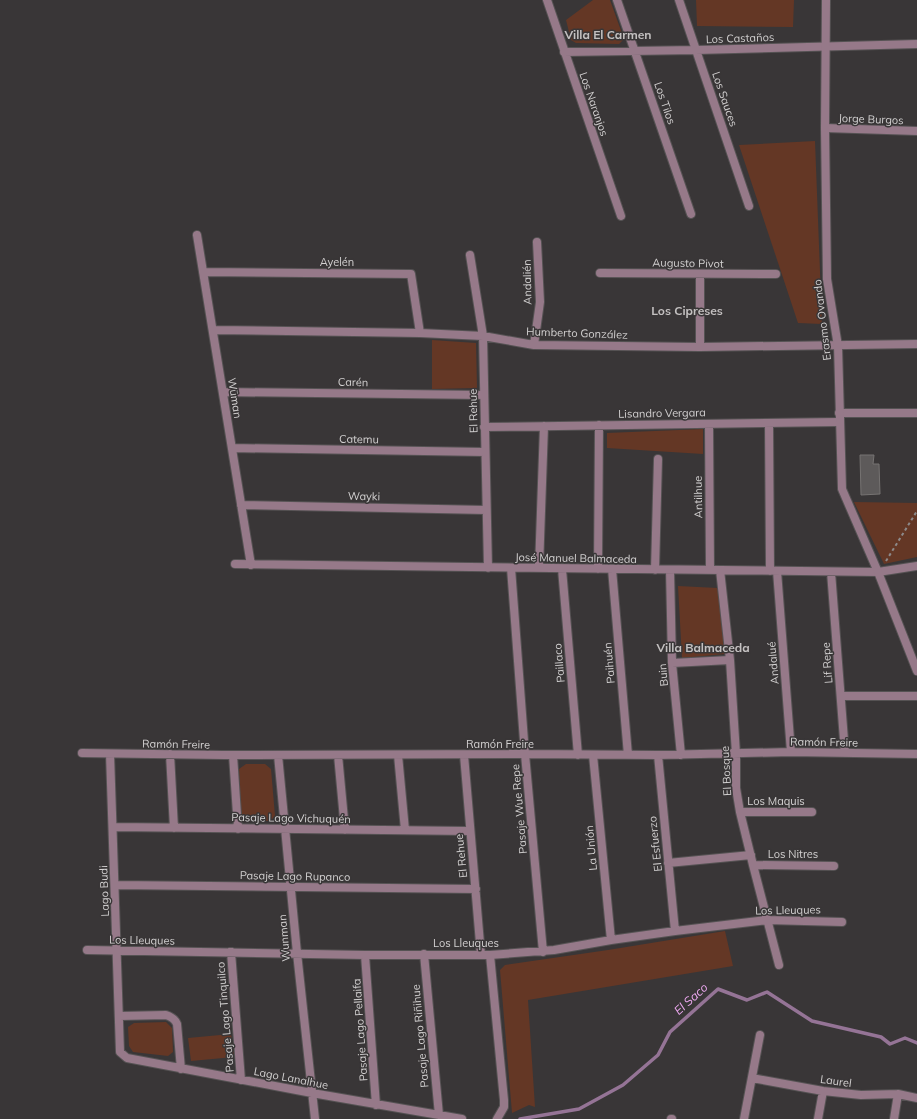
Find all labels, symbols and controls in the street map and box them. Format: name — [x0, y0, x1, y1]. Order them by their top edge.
district label: Villa El Carmen — [563, 27, 652, 42]
street label: Los Castaños — [706, 30, 774, 46]
street label: Los Naranjos — [577, 70, 611, 138]
street label: Los Sauces — [709, 70, 741, 128]
street label: Los Tilos — [651, 80, 679, 126]
street label: Jorge Burgos — [838, 111, 904, 127]
street label: Ayelén — [320, 255, 354, 269]
street label: Augusto Pivot — [652, 255, 724, 271]
street label: Andalién — [520, 259, 534, 305]
street label: Erasmo Ovando — [810, 279, 834, 361]
district label: Los Cipreses — [651, 303, 723, 318]
street label: Humberto González — [526, 324, 628, 342]
street label: Carén — [338, 375, 368, 389]
street label: Wüman — [225, 377, 245, 419]
street label: El Rehue — [466, 389, 480, 433]
street label: Lisandro Vergara — [618, 405, 706, 421]
street label: Catemu — [339, 432, 379, 446]
street label: Antilhue — [691, 476, 705, 518]
street label: Wayki — [348, 489, 380, 503]
street label: José Manuel Balmaceda — [515, 550, 637, 566]
district label: Villa Balmaceda — [655, 640, 750, 655]
street label: Andalué — [764, 641, 782, 685]
street label: Paihuén — [600, 642, 618, 684]
street label: Lif Repe — [819, 642, 835, 684]
street label: Paillaco — [550, 643, 568, 683]
street label: Buin — [655, 663, 671, 687]
street label: Ramón Freire — [790, 734, 858, 750]
street label: Ramón Freire — [142, 736, 210, 752]
street label: Ramón Freire — [466, 737, 534, 751]
street label: El Bosque — [718, 746, 734, 796]
street label: Pasaje Wue Repe — [508, 764, 530, 854]
street label: Los Maquis — [747, 794, 805, 808]
street label: Pasaje Lago Vichuquén — [231, 810, 351, 826]
street label: El Esfuerzo — [645, 816, 665, 872]
street label: La Unión — [582, 825, 600, 871]
street label: El Rehue — [452, 833, 470, 879]
street label: Los Nitres — [768, 847, 818, 861]
street label: Lago Budi — [96, 865, 112, 917]
street label: Pasaje Lago Rupanco — [240, 868, 350, 884]
street label: Los Lleuques — [755, 902, 821, 918]
street label: Wunman — [275, 914, 293, 962]
street label: Los Lleuques — [109, 932, 175, 948]
street label: Los Lleuques — [433, 936, 499, 950]
street label: Pasaje Lago Tinquilco — [213, 961, 237, 1073]
street label: Pasaje Lago Pellaifa — [349, 978, 371, 1082]
water label: El Saco — [671, 979, 711, 1018]
street label: Pasaje Lago Riñihue — [409, 984, 431, 1088]
street label: Lago Lanalhue — [253, 1064, 329, 1092]
street label: Laurel — [819, 1072, 853, 1090]

